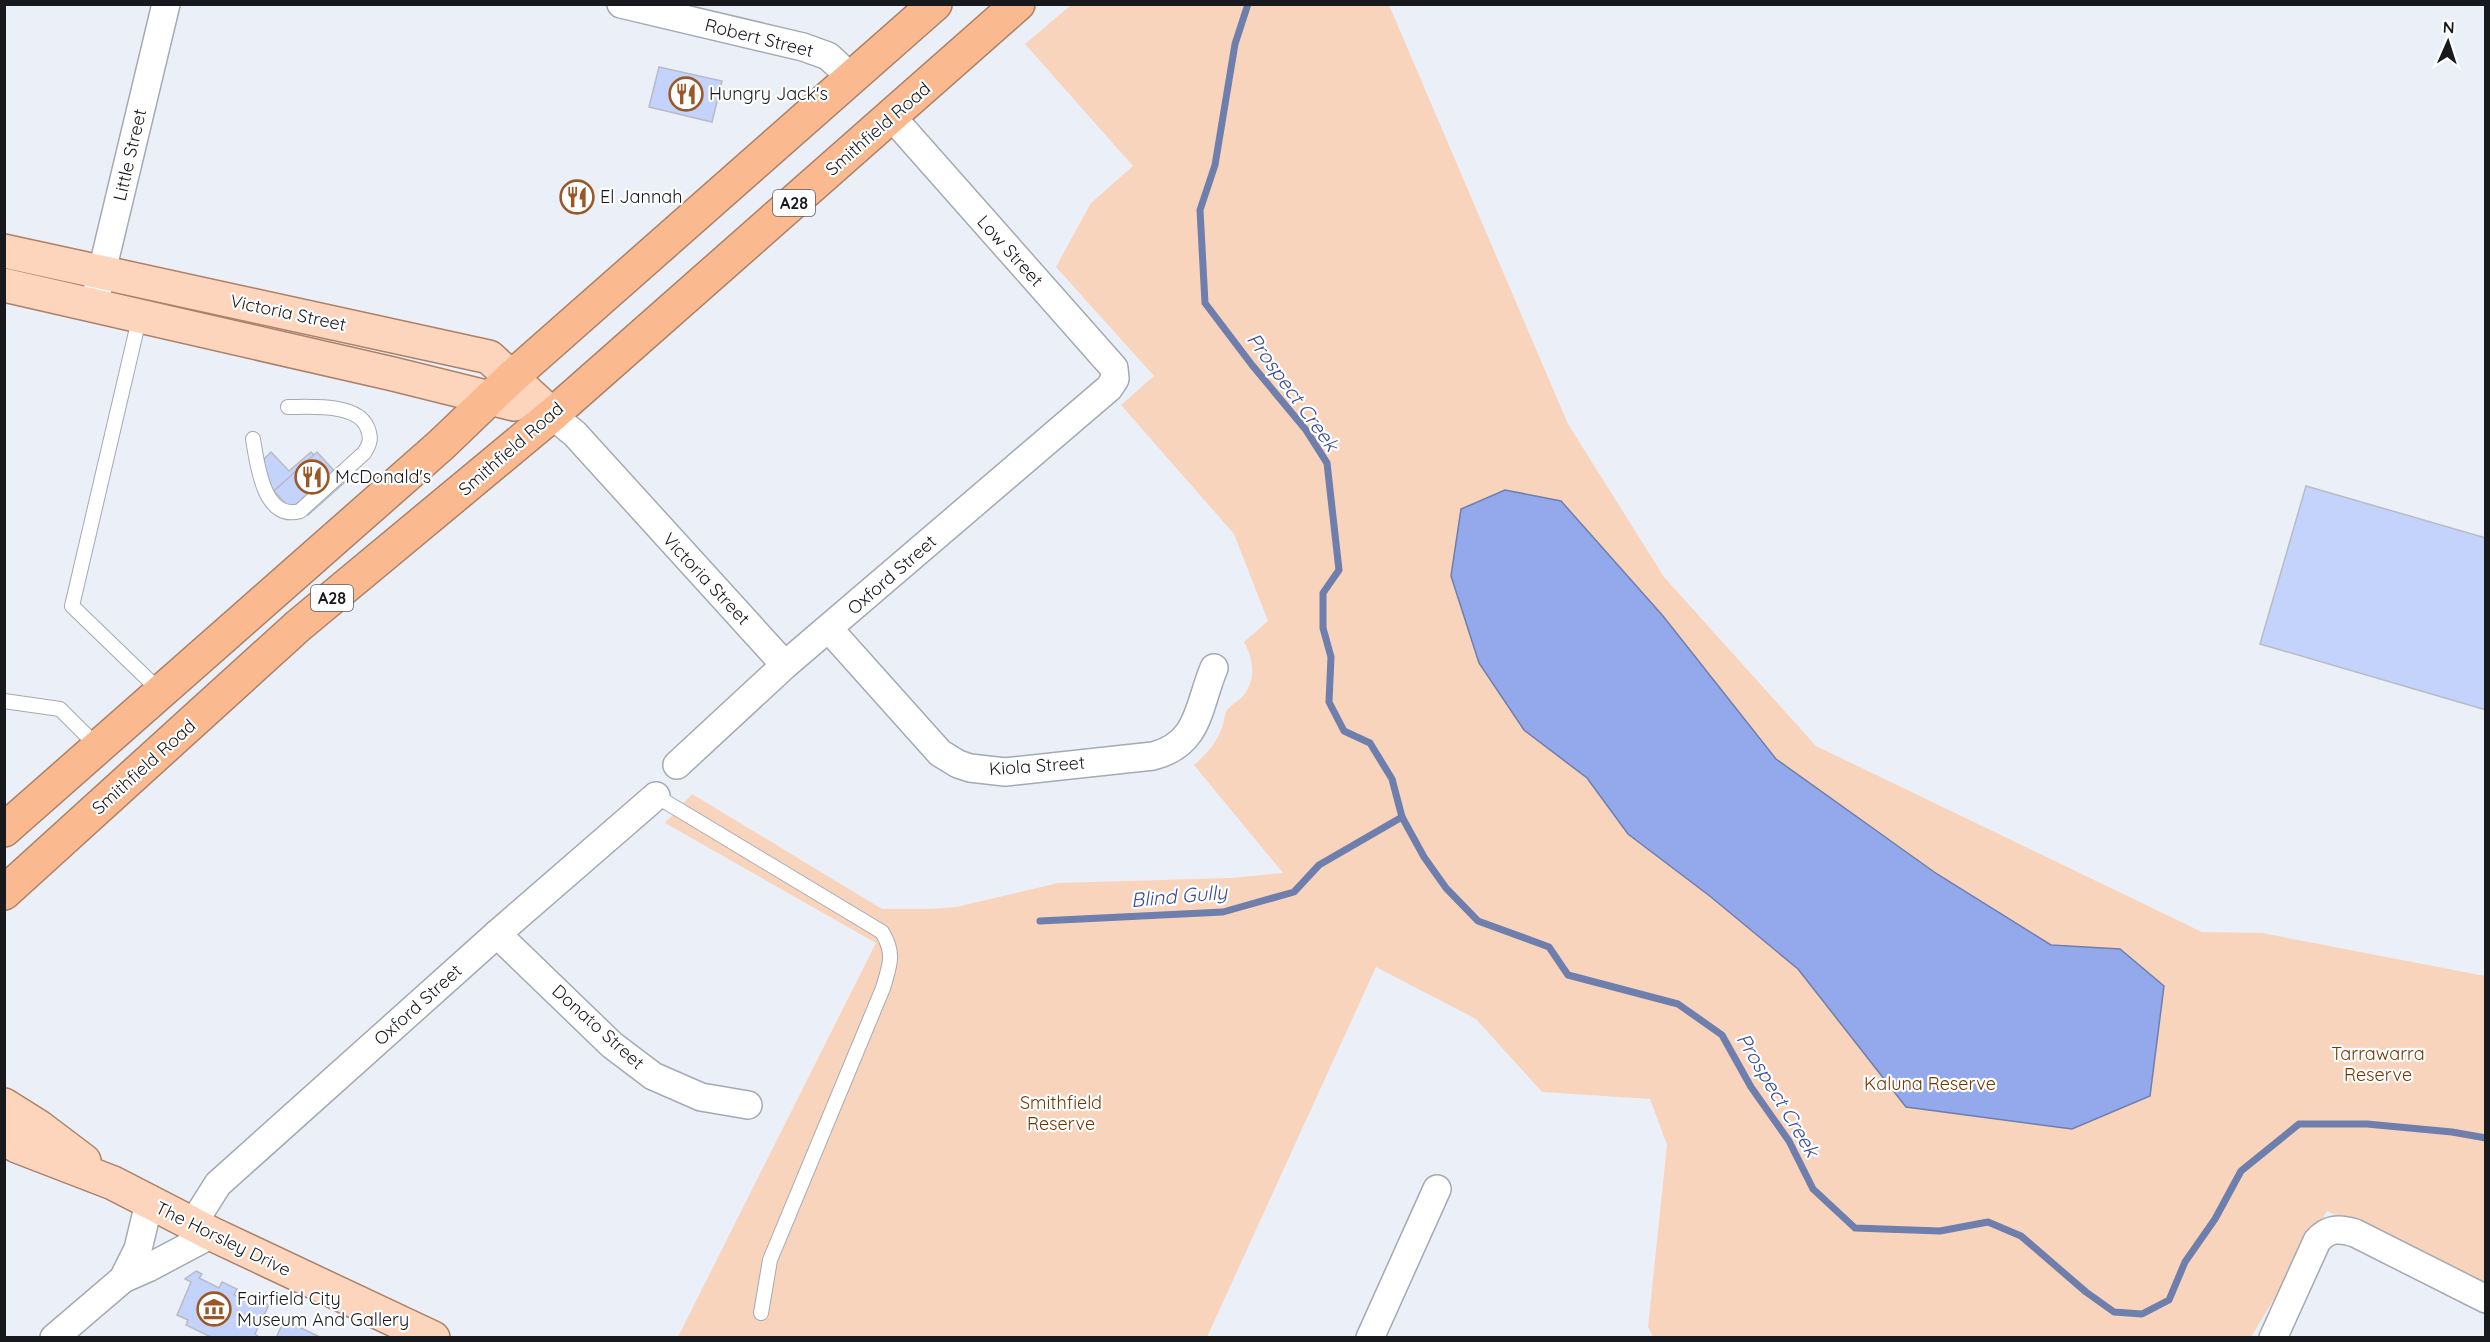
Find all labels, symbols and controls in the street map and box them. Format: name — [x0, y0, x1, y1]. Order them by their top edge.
north arrow — [2418, 12, 2478, 72]
street label: Robert Street — [702, 13, 816, 62]
text: N — [2442, 17, 2455, 37]
restaurant icon: Hungry Jack's — [668, 76, 704, 112]
street label: Smithfield Road — [820, 77, 935, 180]
place label: Hungry Jack's — [709, 82, 828, 105]
street label: Little Street — [108, 107, 151, 203]
restaurant icon: El Jannah — [559, 179, 595, 215]
place label: El Jannah — [600, 185, 682, 208]
road number: A28 — [773, 190, 815, 216]
street label: Low Street — [972, 210, 1048, 291]
street label: Victoria Street — [228, 289, 348, 336]
water label: Prospect Creek — [1242, 328, 1346, 458]
street label: Smithfield Road — [453, 397, 568, 500]
restaurant icon: McDonald's — [294, 459, 330, 495]
place label: McDonald's — [335, 465, 431, 488]
street label: Victoria Street — [658, 528, 755, 630]
street label: Oxford Street — [842, 530, 941, 620]
road number: A28 — [311, 585, 353, 611]
street label: Smithfield Road — [87, 714, 200, 819]
street label: Kiola Street — [988, 751, 1086, 780]
water label: Blind Gully — [1130, 879, 1230, 912]
street label: Oxford Street — [369, 959, 466, 1050]
street label: Donato Street — [547, 979, 649, 1074]
water label: Prospect Creek — [1732, 1028, 1826, 1163]
park label: Tarrawarra Reserve — [2331, 1042, 2425, 1086]
park label: Kaluna Reserve — [1864, 1072, 1996, 1095]
park label: Smithfield Reserve — [1020, 1091, 1102, 1135]
street label: The Horsley Drive — [152, 1196, 295, 1281]
place label: Fairfield City Museum And Gallery — [237, 1287, 409, 1331]
museum icon: Fairfield City Museum And Gallery — [196, 1291, 232, 1327]

